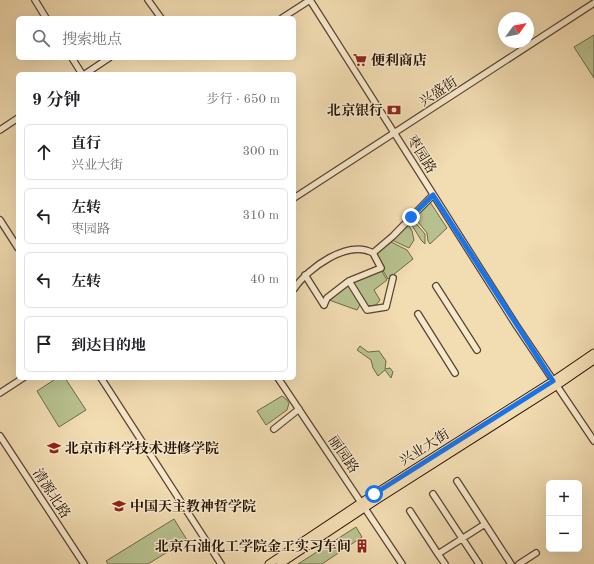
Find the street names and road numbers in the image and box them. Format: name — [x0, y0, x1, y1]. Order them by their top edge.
street label: 兴盛街 — [416, 73, 460, 109]
street label: 枣园路 — [404, 132, 439, 176]
street label: 兴业大街 — [397, 426, 452, 469]
street label: 丽园路 — [326, 433, 362, 476]
street label: 清源北路 — [30, 466, 73, 521]

